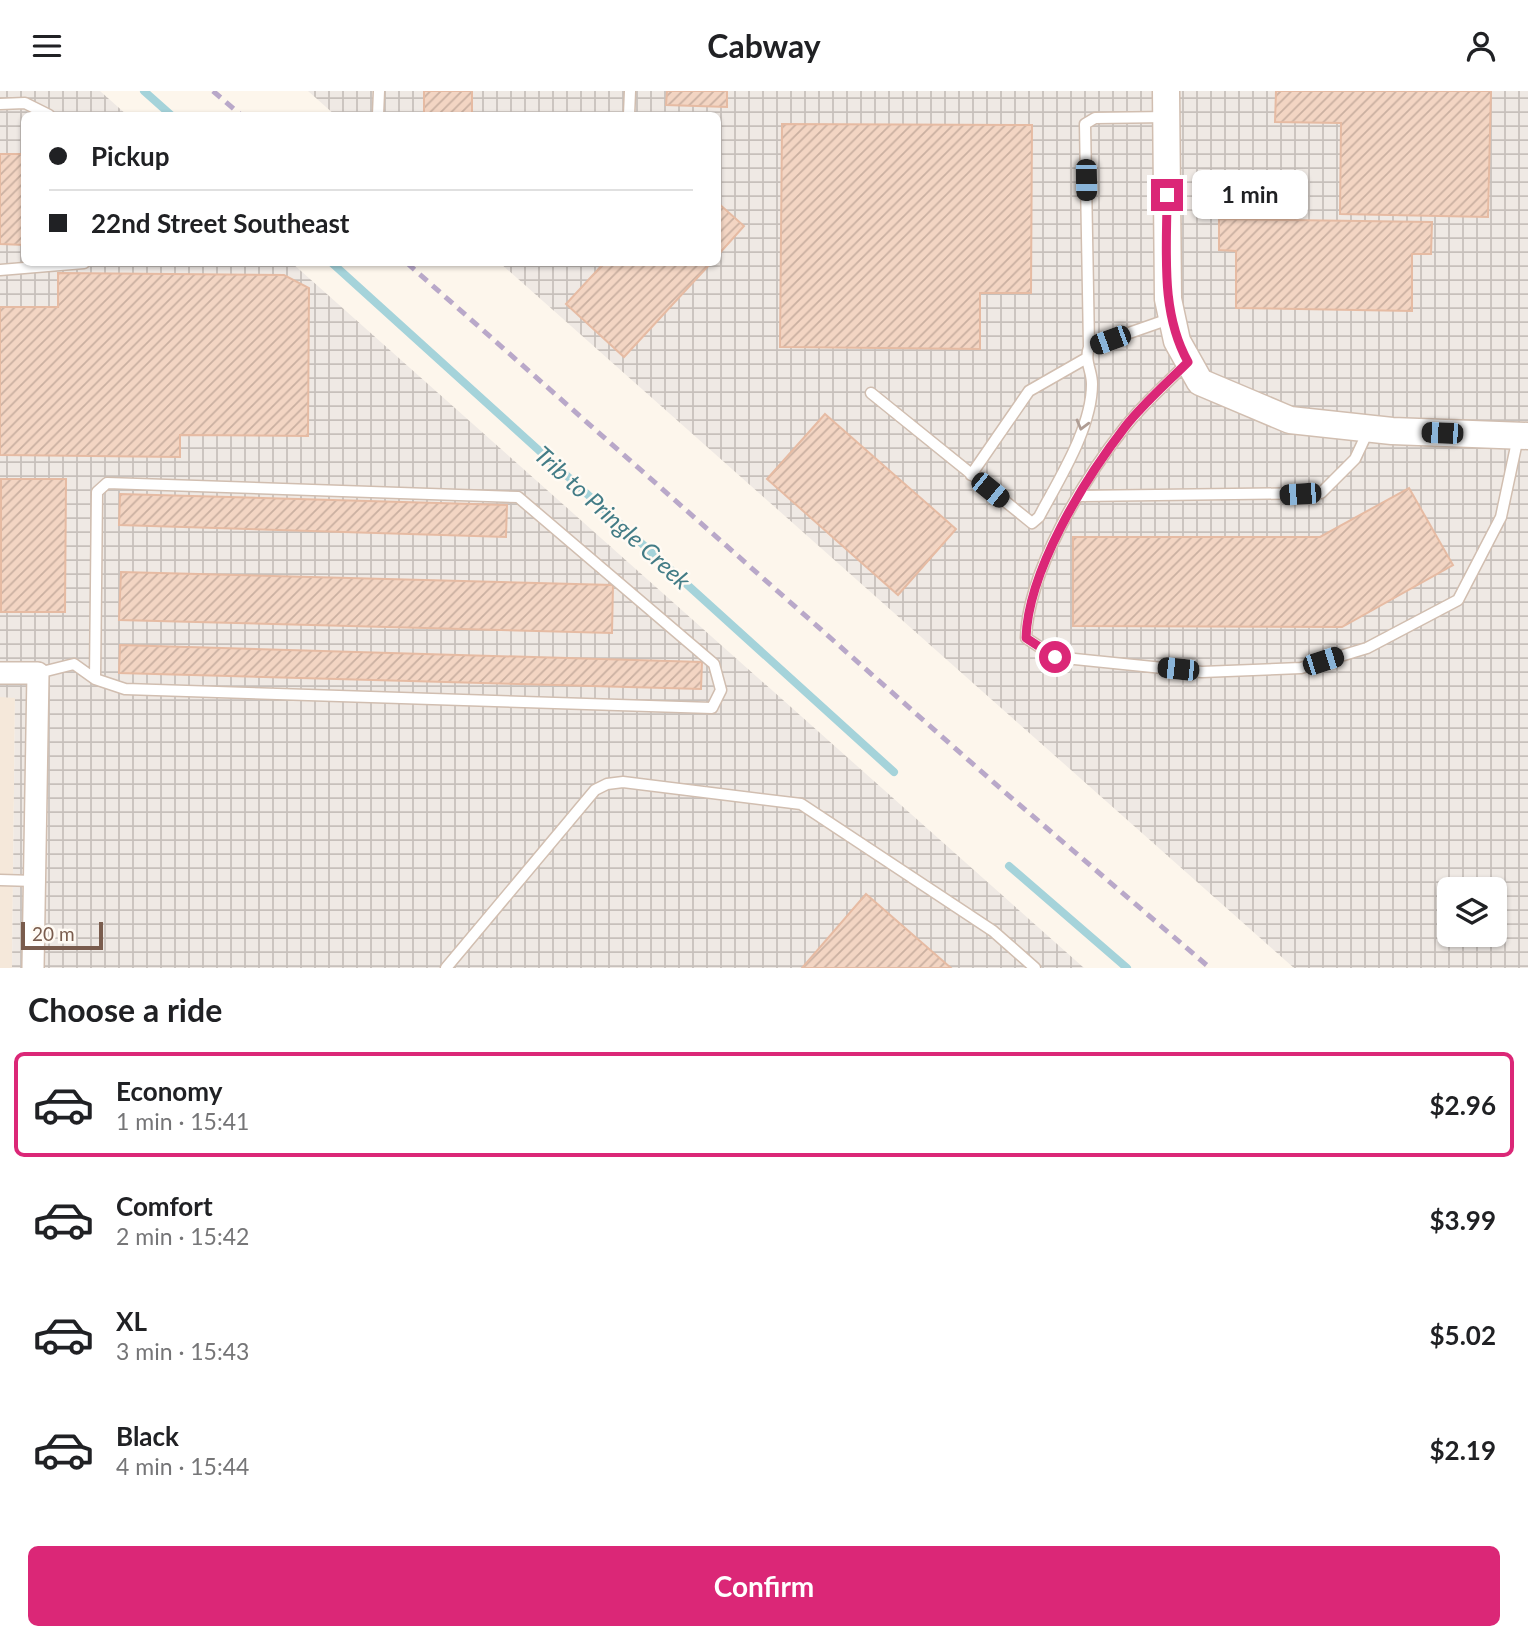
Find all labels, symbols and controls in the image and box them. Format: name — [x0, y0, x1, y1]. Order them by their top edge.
text: Cabway — [707, 26, 821, 65]
icon: menu — [28, 27, 66, 65]
icon: person — [1462, 27, 1500, 65]
text: Pickup — [91, 140, 170, 172]
car — [1076, 159, 1097, 201]
callout: 1 min — [1192, 171, 1307, 219]
route end — [1151, 179, 1183, 211]
text: 1 min — [1221, 180, 1279, 208]
text: 22nd Street Southeast — [91, 207, 350, 239]
car — [1087, 323, 1134, 357]
one-way arrow — [1076, 419, 1091, 431]
car — [1421, 422, 1464, 444]
water label: Trib to Pringle Creek — [529, 439, 697, 595]
car — [968, 469, 1013, 511]
car — [1279, 482, 1322, 506]
route start — [1039, 641, 1071, 673]
car — [1300, 645, 1347, 677]
car — [1157, 656, 1200, 682]
map controls — [1437, 877, 1507, 947]
button: layers — [1437, 877, 1507, 947]
scale bar — [21, 919, 103, 951]
text: 20 m — [32, 922, 75, 945]
text: Choose a ride — [28, 990, 222, 1029]
icon: car — [32, 1073, 95, 1136]
text: Economy — [116, 1075, 222, 1107]
text: $2.96 — [1430, 1089, 1496, 1121]
text: 1 min · 15:41 — [116, 1107, 249, 1135]
icon: car — [32, 1188, 95, 1251]
text: Comfort — [116, 1190, 213, 1222]
text: $3.99 — [1430, 1204, 1496, 1236]
text: 2 min · 15:42 — [116, 1222, 249, 1250]
icon: car — [32, 1303, 95, 1366]
text: XL — [116, 1305, 147, 1337]
text: $5.02 — [1430, 1319, 1496, 1351]
text: 3 min · 15:43 — [116, 1337, 249, 1365]
icon: car — [32, 1418, 95, 1481]
text: Black — [116, 1420, 179, 1452]
text: $2.19 — [1430, 1434, 1496, 1466]
text: 4 min · 15:44 — [116, 1452, 249, 1480]
button: Confirm — [28, 1546, 1500, 1626]

